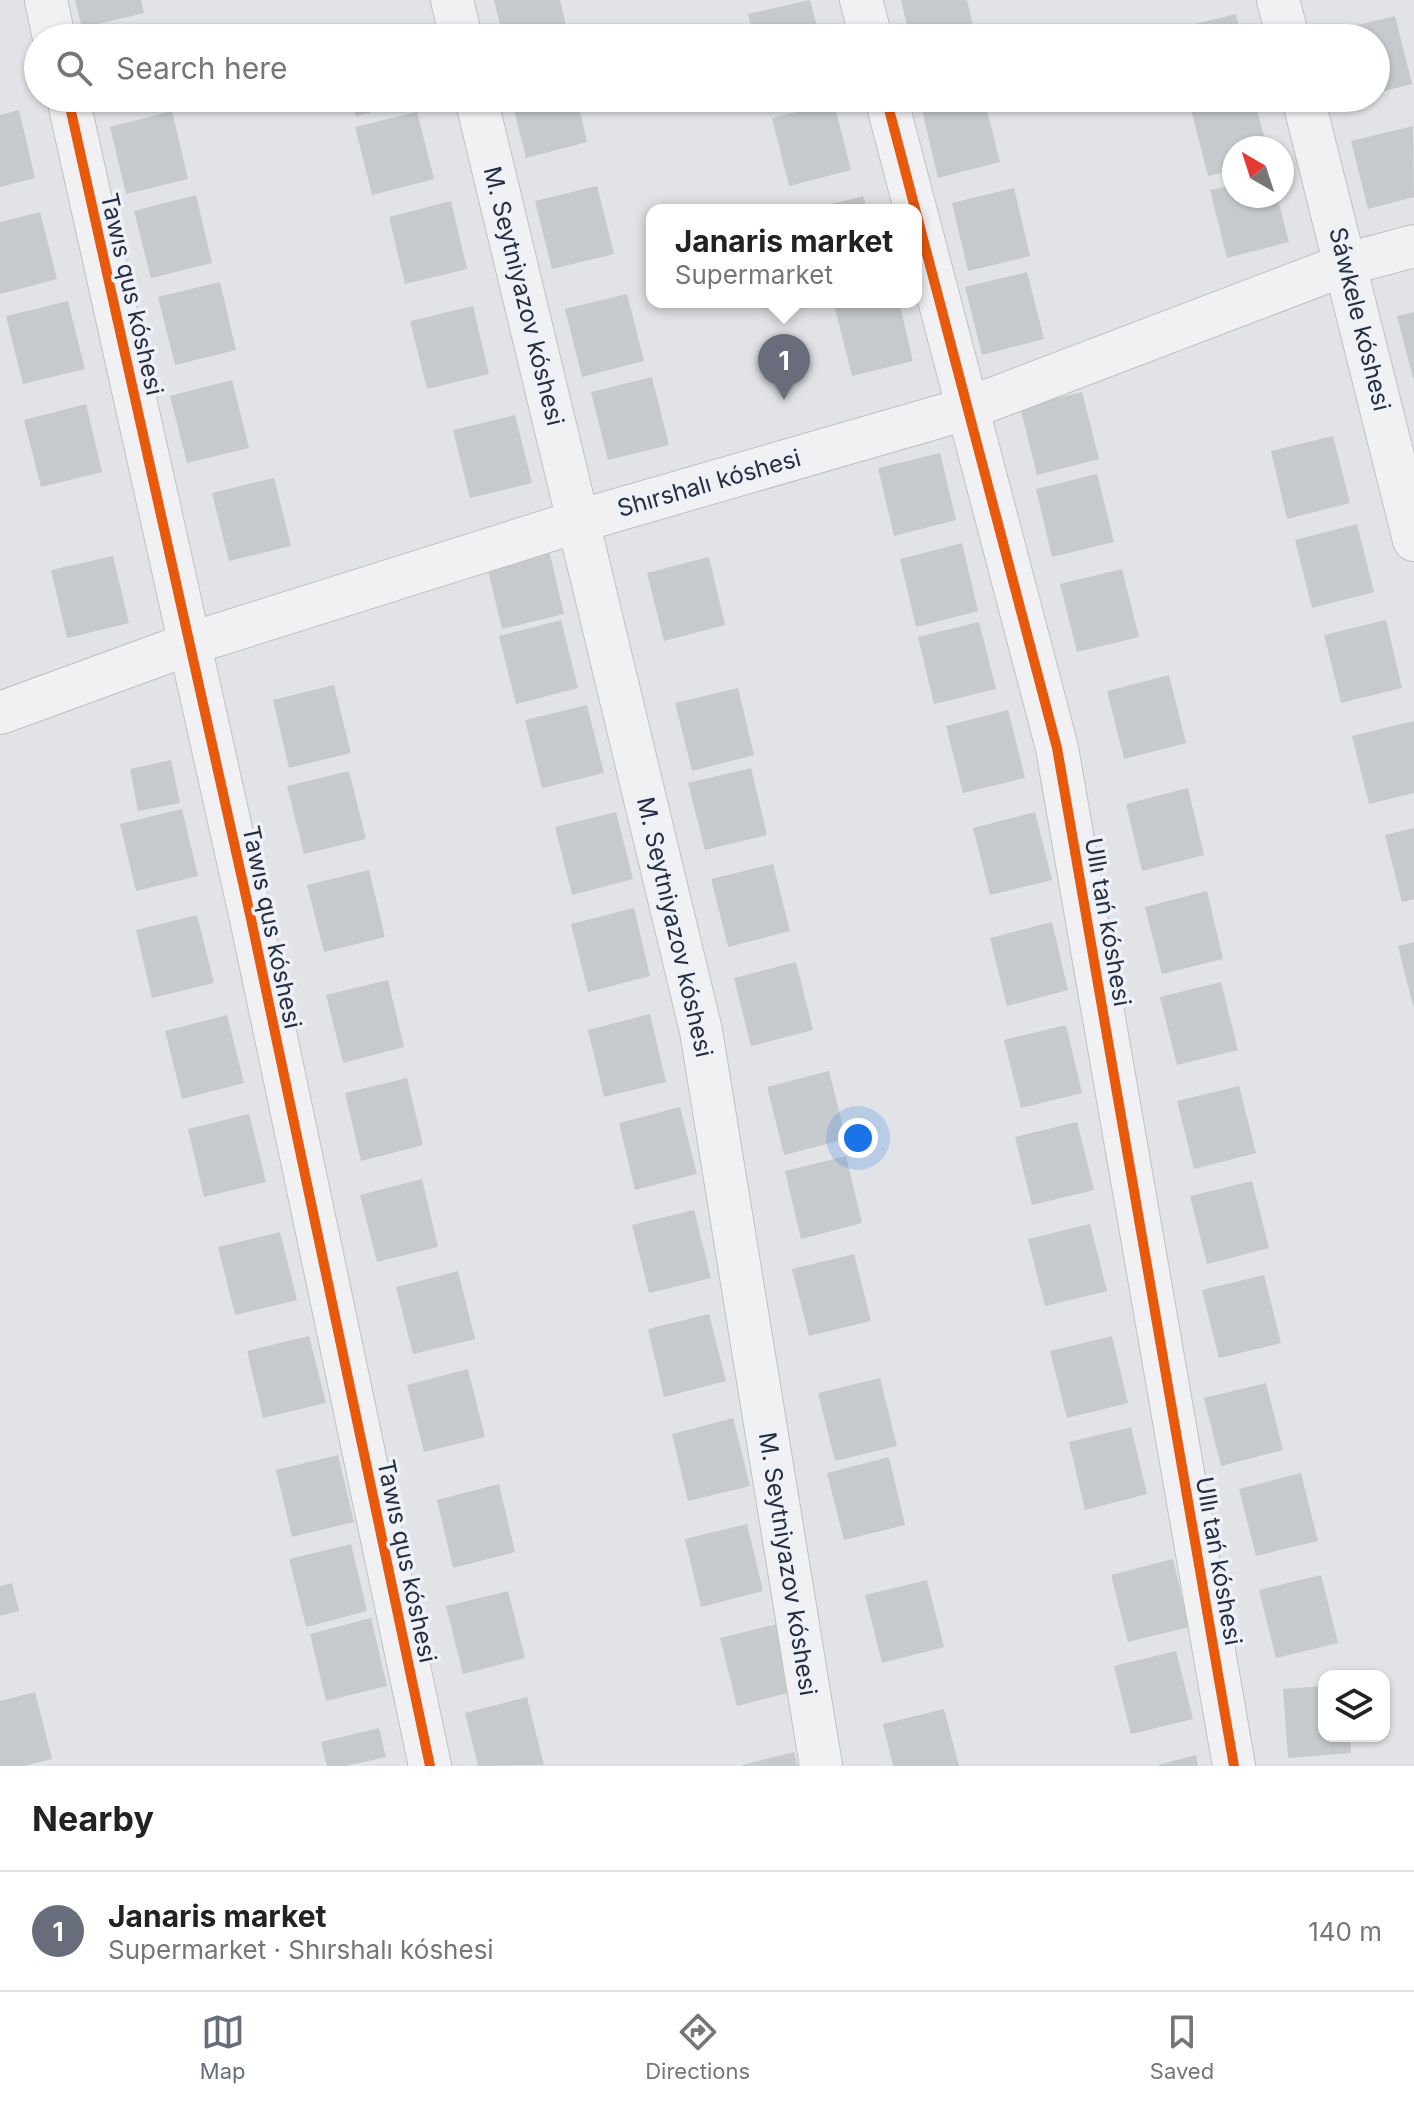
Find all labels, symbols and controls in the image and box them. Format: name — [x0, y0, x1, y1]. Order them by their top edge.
search box — [24, 24, 1390, 112]
icon: search — [52, 46, 96, 90]
text: Search here — [116, 50, 288, 86]
north arrow — [1222, 136, 1294, 208]
street label: M. Seytniyazov kóshesi — [478, 163, 570, 429]
street label: Tawıs qus kóshesi — [95, 190, 169, 398]
popup — [646, 204, 922, 308]
text: Janaris market — [675, 223, 893, 259]
street label: Sáwkele kóshesi — [1323, 224, 1397, 414]
text: Supermarket — [675, 259, 833, 290]
pin: 1 — [758, 334, 810, 400]
street label: Shırshalı kóshesi — [614, 443, 804, 523]
street label: M. Seytniyazov kóshesi — [631, 794, 719, 1060]
street label: Tawıs qus kóshesi — [236, 823, 308, 1031]
street label: Ullı tań kóshesi — [1079, 835, 1137, 1009]
your location — [838, 1118, 878, 1158]
street label: M. Seytniyazov kóshesi — [753, 1430, 823, 1698]
street label: Tawıs qus kóshesi — [371, 1457, 443, 1665]
street label: Ullı tań kóshesi — [1190, 1474, 1248, 1648]
map controls — [1318, 1670, 1390, 1742]
button: layers — [1318, 1670, 1390, 1742]
text: Nearby — [32, 1798, 154, 1839]
text: Janaris market — [108, 1898, 327, 1934]
text: 1 — [52, 1916, 64, 1947]
text: 140 m — [1308, 1916, 1382, 1947]
text: Supermarket · Shırshalı kóshesi — [108, 1934, 494, 1965]
tab: Map — [200, 2010, 246, 2084]
tab: Directions — [645, 2010, 750, 2084]
tab: Saved — [1150, 2010, 1214, 2084]

